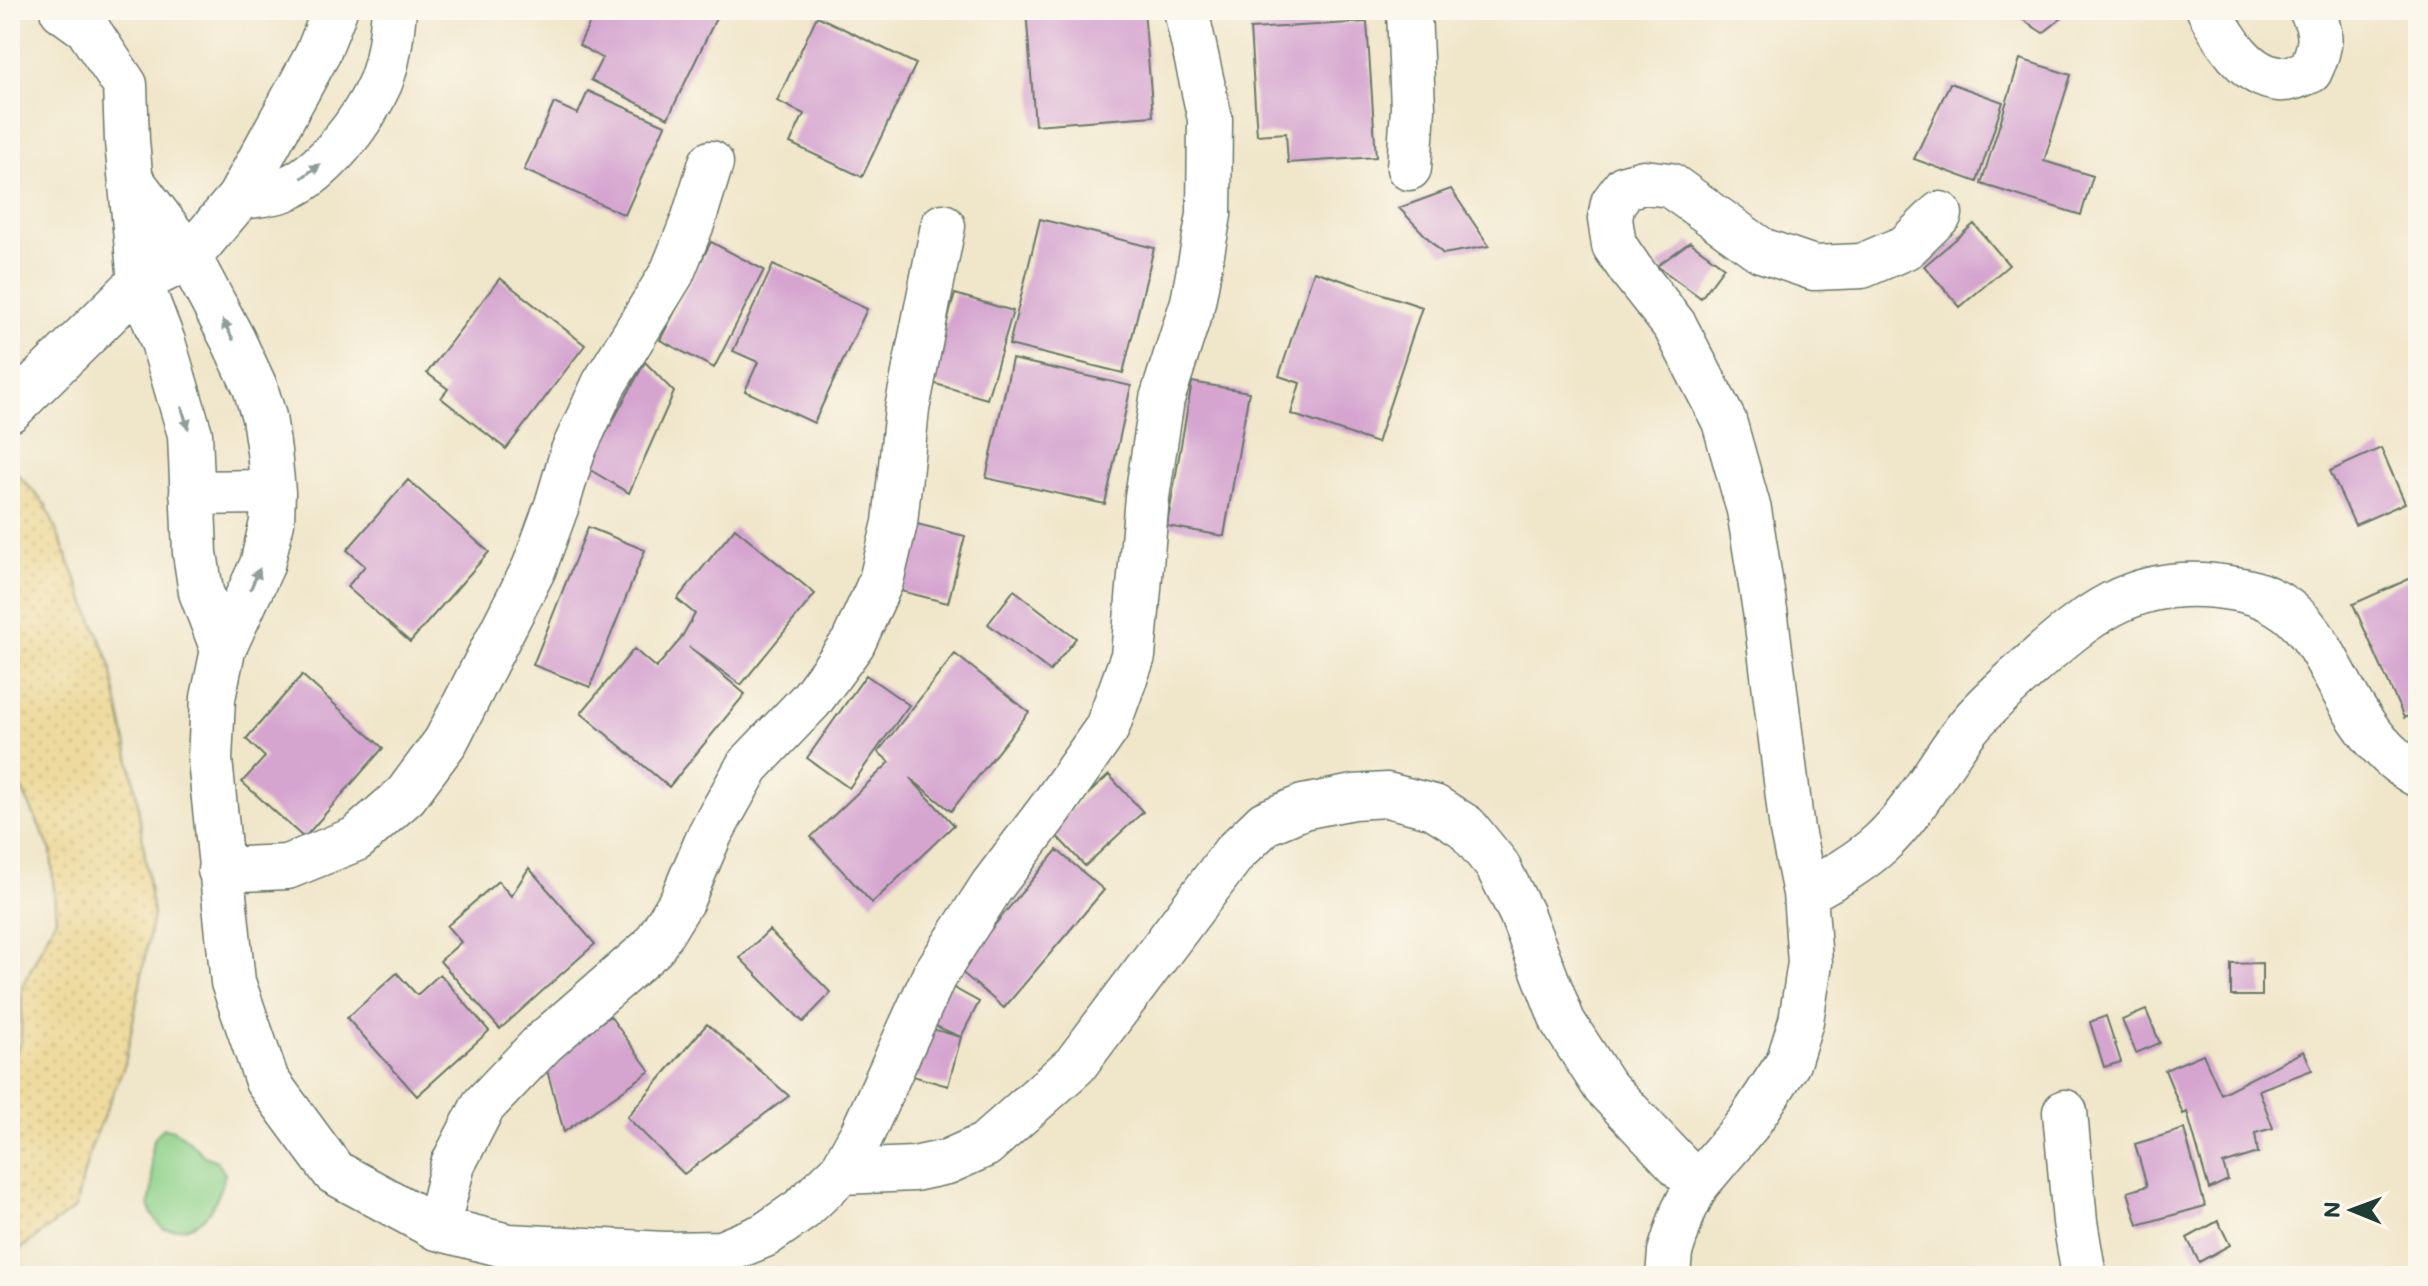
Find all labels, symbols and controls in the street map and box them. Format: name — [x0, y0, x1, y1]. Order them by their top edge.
one-way arrow — [301, 164, 321, 180]
one-way arrow — [221, 318, 234, 341]
one-way arrow — [179, 407, 192, 431]
one-way arrow — [248, 567, 262, 591]
north arrow — [2312, 1170, 2392, 1250]
text: N — [2317, 1201, 2346, 1218]

